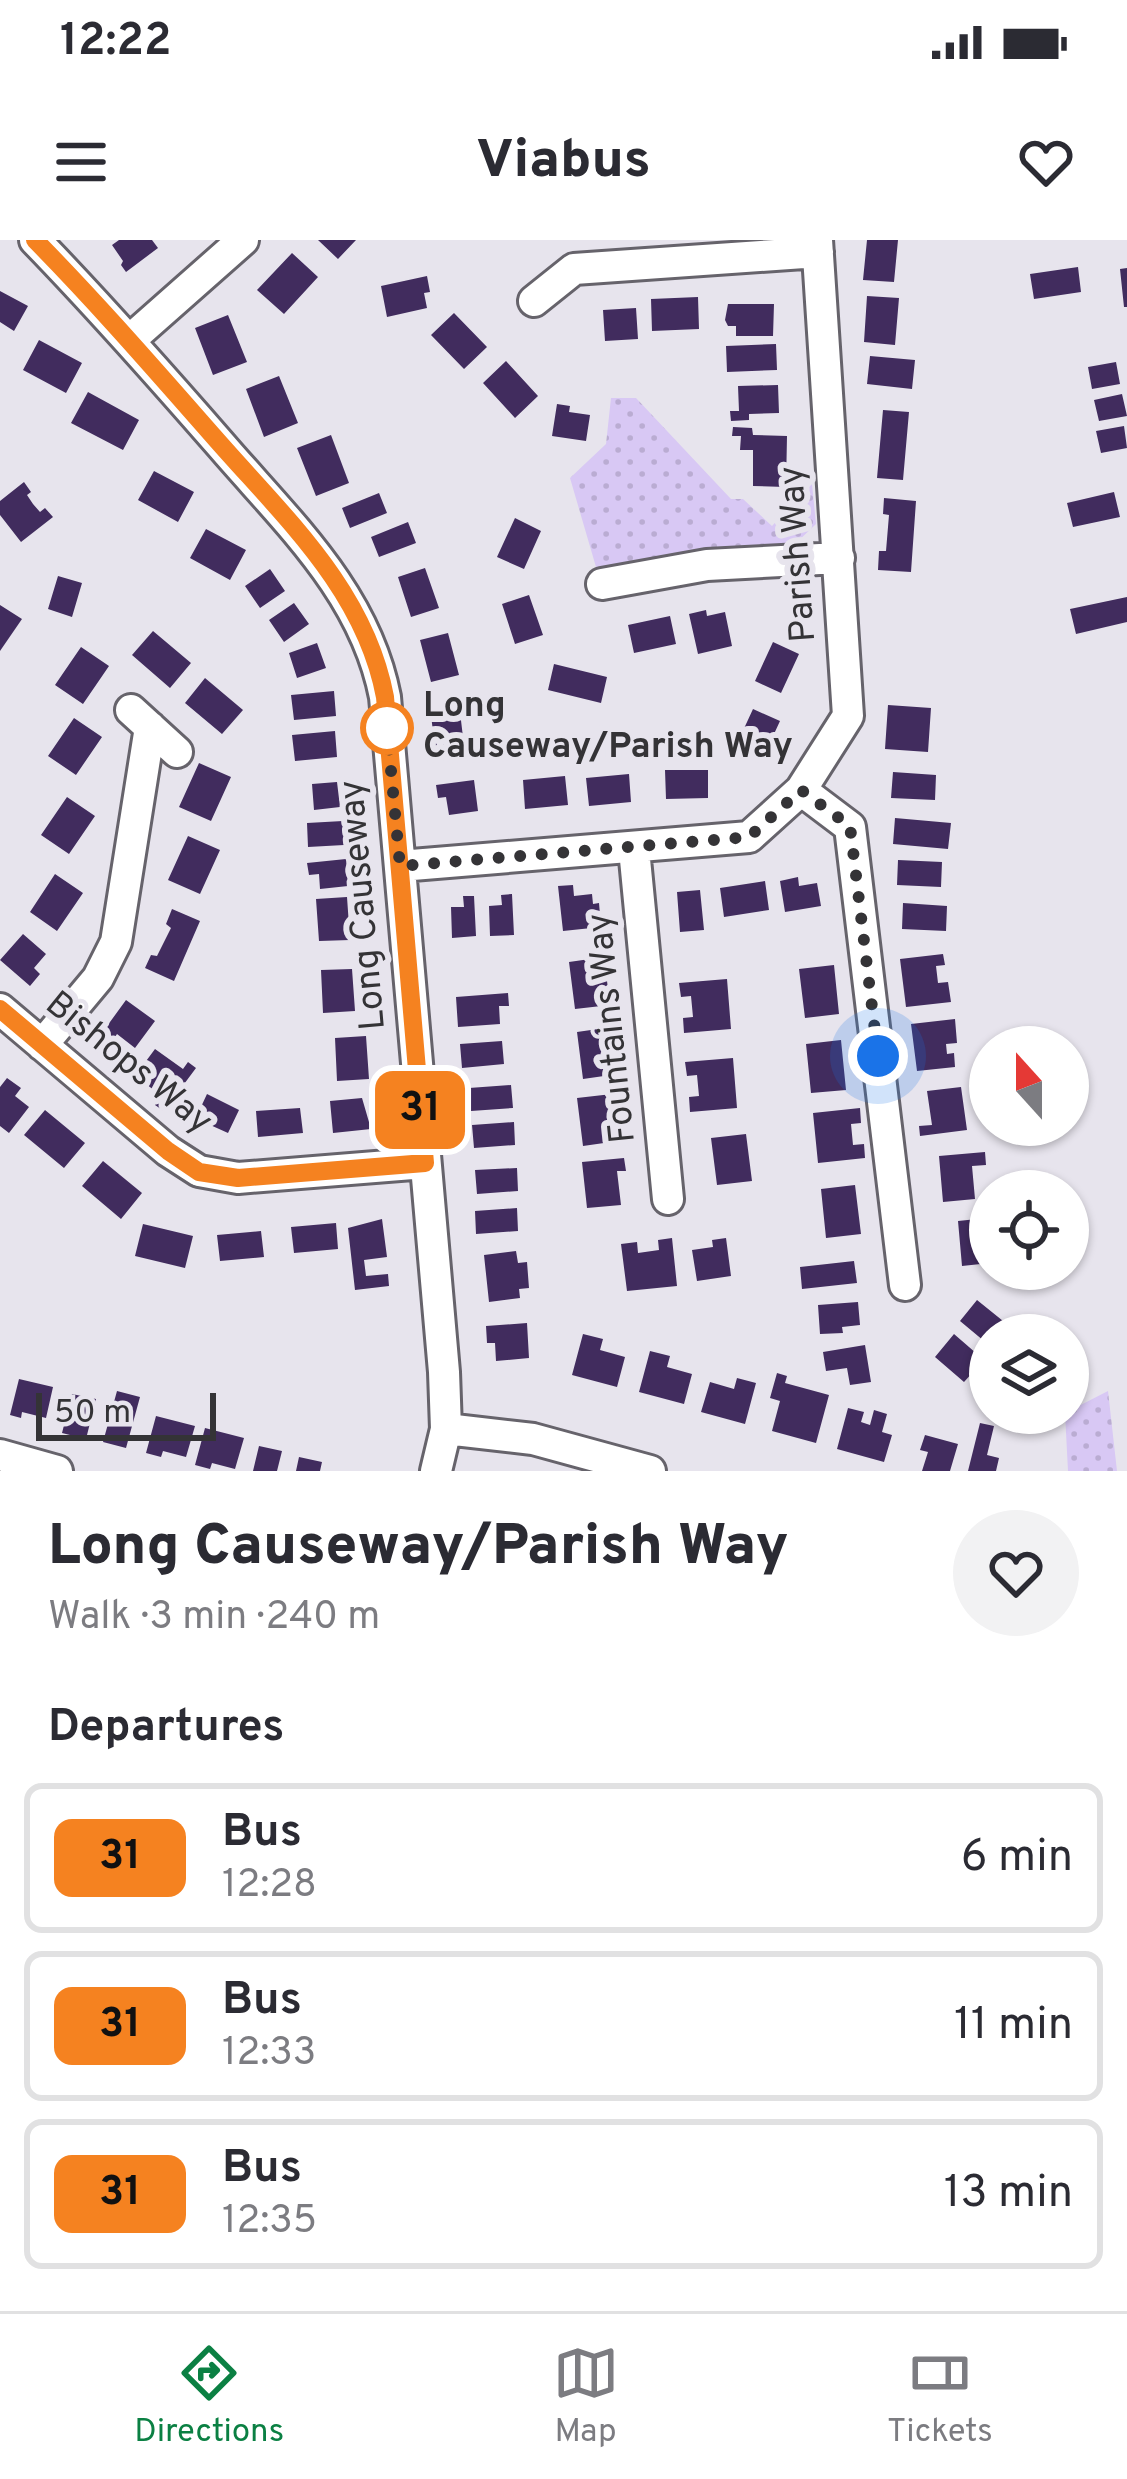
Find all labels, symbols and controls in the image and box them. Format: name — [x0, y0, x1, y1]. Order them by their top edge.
text: 12:22 — [60, 14, 172, 71]
text: Viabus — [476, 128, 651, 197]
icon: menu — [48, 129, 114, 195]
icon: heart — [1013, 129, 1079, 195]
street label: Parish Way — [770, 464, 828, 644]
place label: Long Causeway/Parish Way — [423, 684, 793, 771]
marker: Long Causeway/Parish Way — [362, 703, 412, 753]
street label: Long Causeway — [330, 778, 398, 1032]
street label: Fountains Way — [578, 911, 648, 1145]
street label: Bishops Way — [35, 982, 221, 1146]
your location — [848, 1026, 908, 1086]
north arrow — [969, 1026, 1089, 1146]
map controls — [969, 1026, 1089, 1434]
line badge: 31 — [366, 1071, 474, 1149]
text: 31 — [399, 1083, 441, 1136]
button: locate — [969, 1170, 1089, 1290]
button: layers — [969, 1314, 1089, 1434]
scale bar — [36, 1387, 216, 1440]
text: 50 m — [54, 1393, 131, 1435]
button: heart — [953, 1510, 1079, 1636]
text: Long Causeway/Parish Way — [48, 1513, 789, 1585]
text: Walk · 3 min · 240 m — [48, 1594, 380, 1643]
text: Departures — [48, 1700, 284, 1757]
text: Bus — [222, 1805, 302, 1862]
text: 6 min — [961, 1830, 1073, 1887]
text: 31 — [99, 1831, 141, 1884]
text: 12:28 — [222, 1862, 317, 1911]
text: Bus — [222, 1973, 302, 2030]
text: 11 min — [954, 1998, 1073, 2055]
text: 31 — [99, 1999, 141, 2052]
text: 12:33 — [222, 2030, 316, 2079]
text: Bus — [222, 2141, 302, 2198]
text: 13 min — [944, 2166, 1073, 2223]
text: 31 — [99, 2167, 141, 2220]
text: 12:35 — [222, 2198, 317, 2247]
tab: Directions — [134, 2340, 284, 2454]
tab: Map — [553, 2340, 619, 2454]
tab: Tickets — [887, 2340, 993, 2454]

